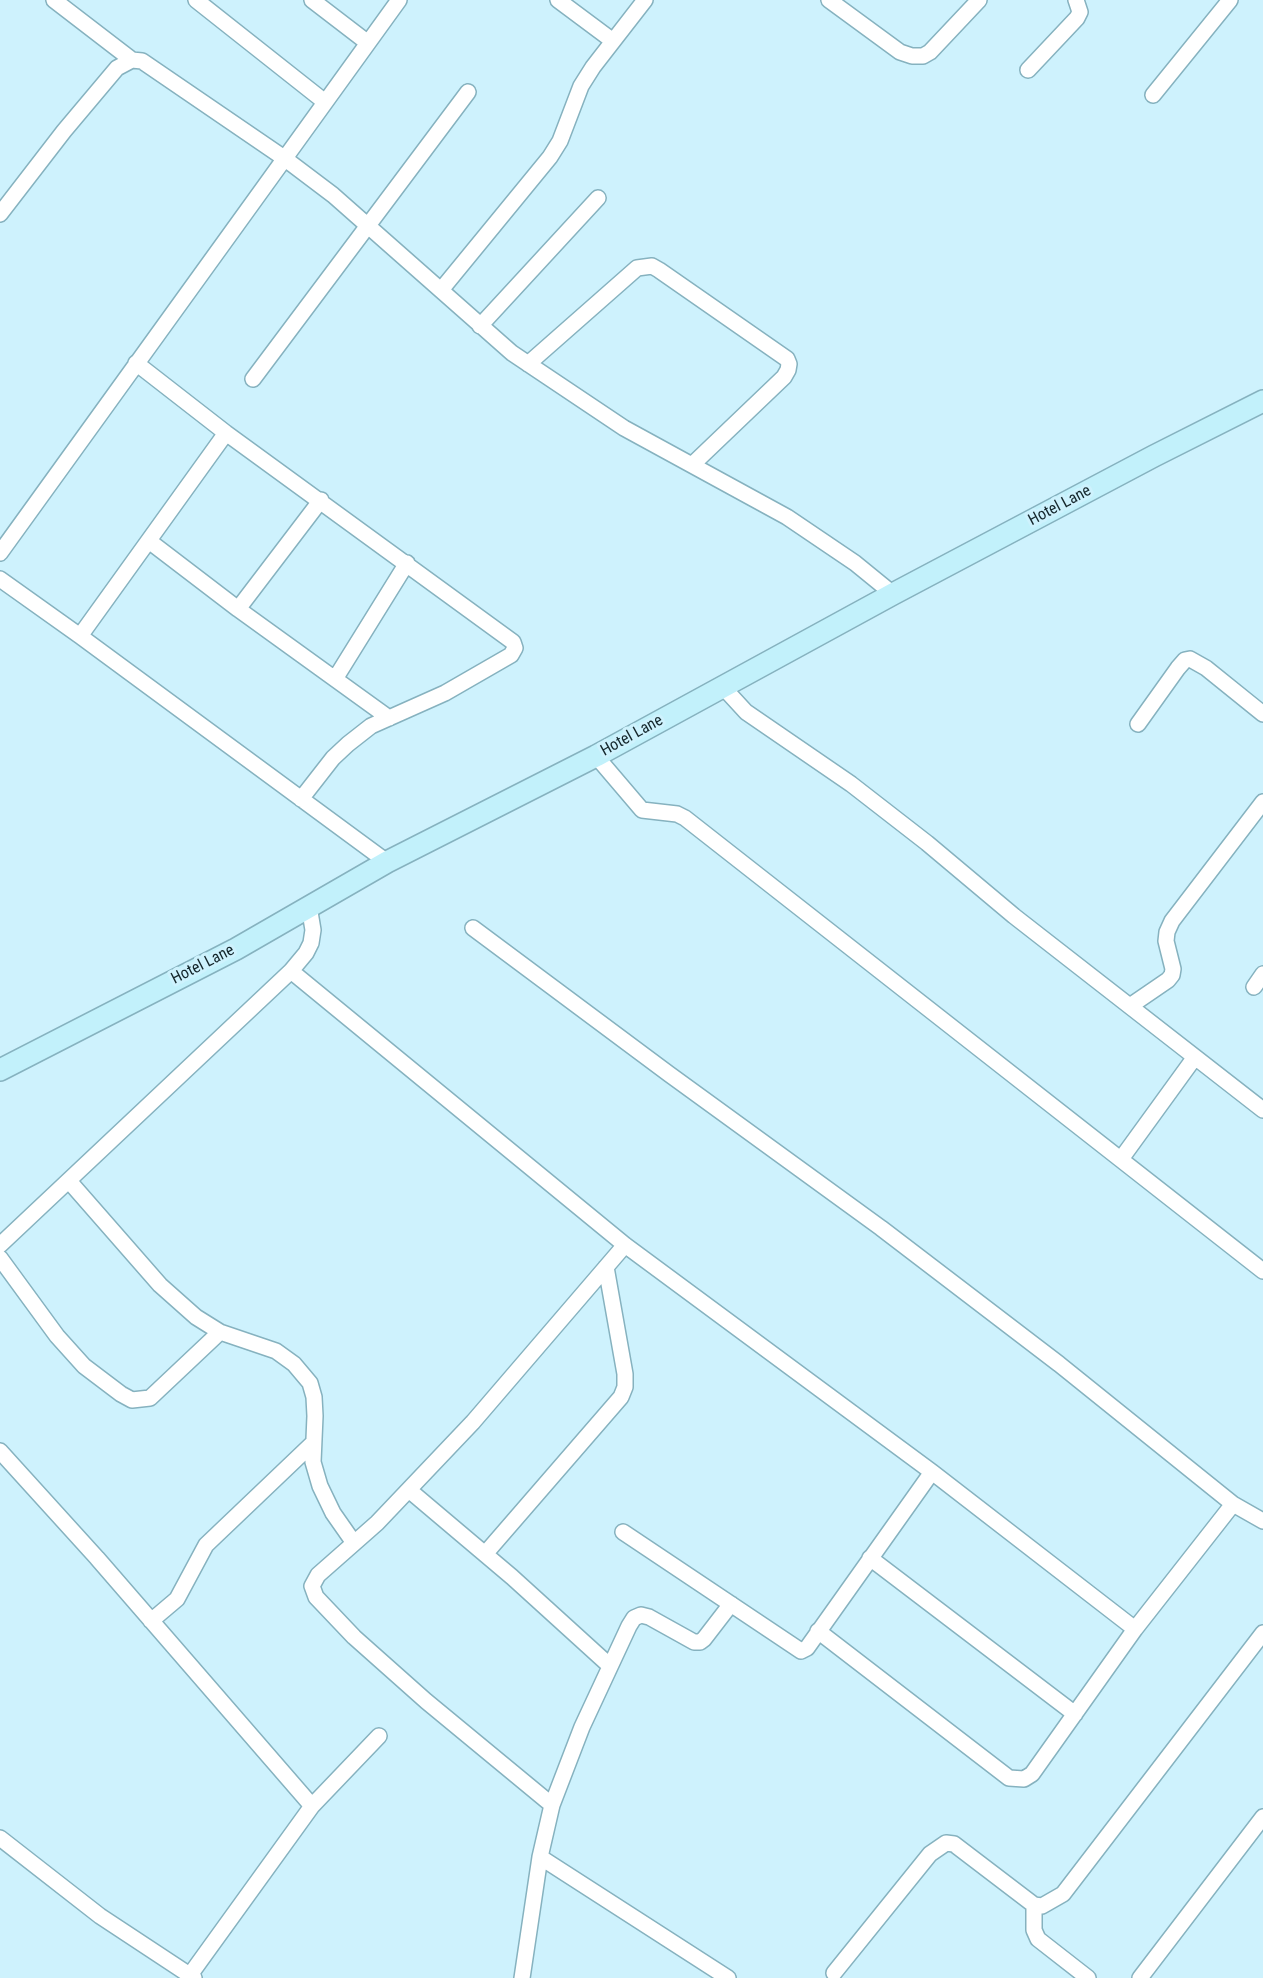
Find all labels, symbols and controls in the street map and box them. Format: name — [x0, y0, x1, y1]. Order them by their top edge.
street label: Hotel Lane — [1025, 482, 1095, 530]
street label: Hotel Lane — [598, 711, 666, 761]
street label: Hotel Lane — [168, 941, 238, 989]

